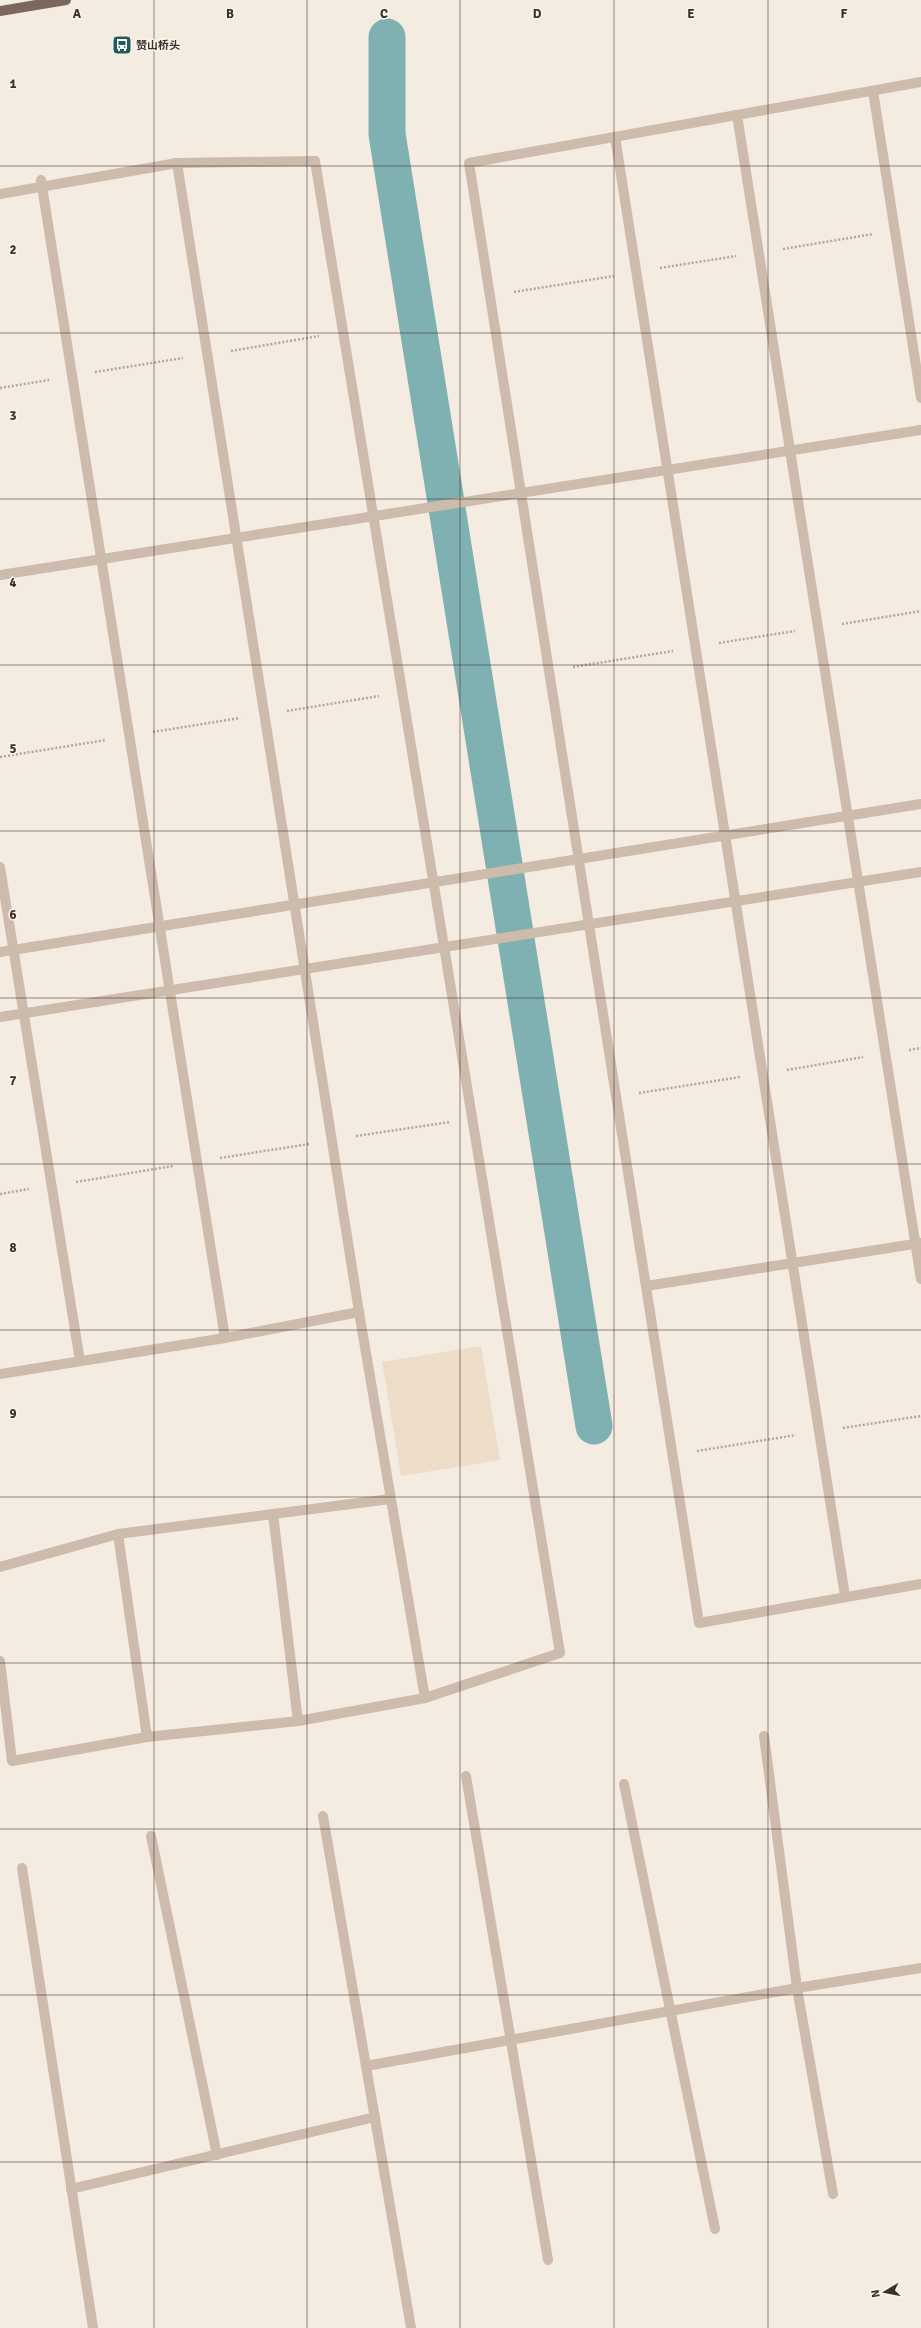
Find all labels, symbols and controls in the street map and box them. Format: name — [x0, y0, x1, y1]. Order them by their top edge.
text: A — [73, 6, 82, 22]
text: B — [226, 6, 234, 22]
text: C — [380, 6, 388, 22]
text: D — [533, 6, 542, 22]
text: E — [687, 6, 695, 22]
text: F — [841, 6, 848, 22]
bus stop icon: 赞山桥头 — [111, 34, 133, 56]
place label: 赞山桥头 — [136, 39, 180, 52]
text: 1 — [9, 76, 17, 92]
text: 2 — [9, 242, 17, 258]
text: 3 — [9, 408, 17, 424]
text: 4 — [9, 575, 17, 591]
text: 5 — [9, 741, 17, 757]
text: 6 — [9, 907, 17, 923]
text: 7 — [9, 1073, 17, 1089]
text: 8 — [9, 1240, 17, 1256]
text: 9 — [9, 1406, 17, 1422]
north arrow — [865, 2272, 905, 2312]
text: N — [869, 2289, 883, 2299]

